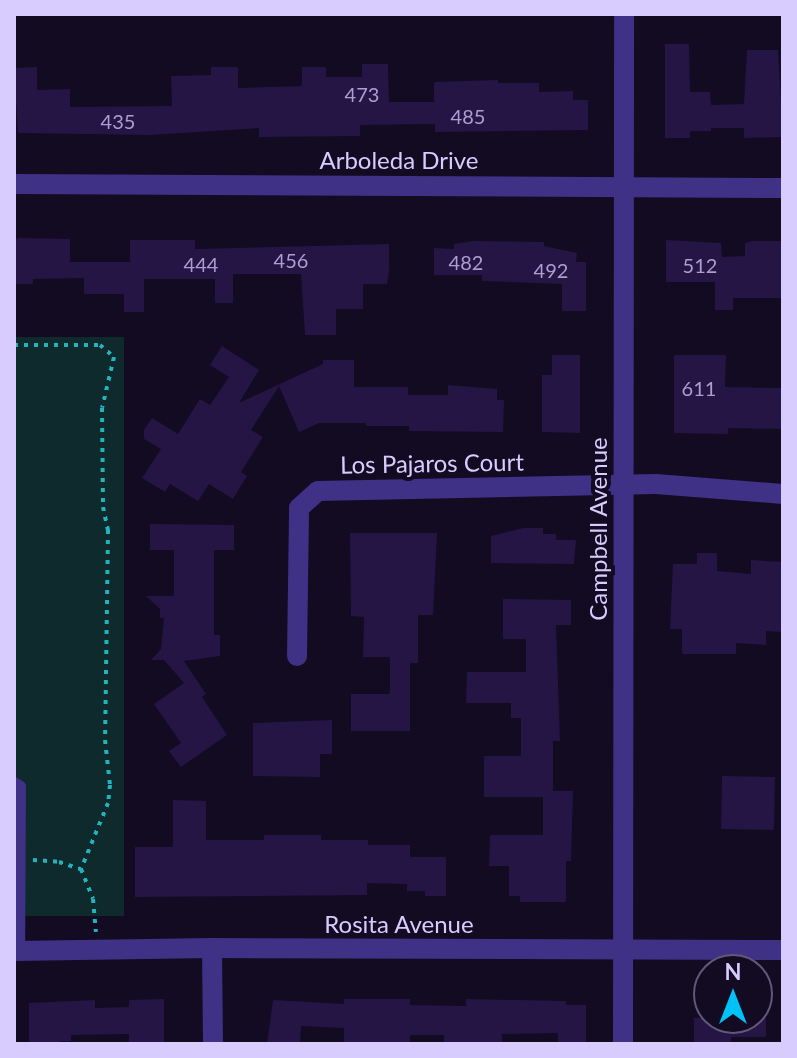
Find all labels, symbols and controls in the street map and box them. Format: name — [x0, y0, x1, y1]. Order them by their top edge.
house number: 473 — [345, 82, 379, 106]
house number: 485 — [451, 104, 485, 128]
house number: 435 — [101, 109, 135, 133]
street label: Arboleda Drive — [319, 146, 479, 174]
house number: 456 — [274, 248, 308, 272]
house number: 482 — [449, 250, 483, 274]
house number: 444 — [184, 252, 218, 276]
house number: 512 — [683, 253, 717, 277]
house number: 492 — [534, 258, 568, 282]
house number: 611 — [682, 376, 716, 400]
street label: Campbell Avenue — [584, 437, 612, 621]
street label: Los Pajaros Court — [340, 447, 524, 479]
street label: Rosita Avenue — [324, 910, 474, 938]
north arrow — [693, 954, 773, 1034]
text: N — [725, 958, 741, 985]

